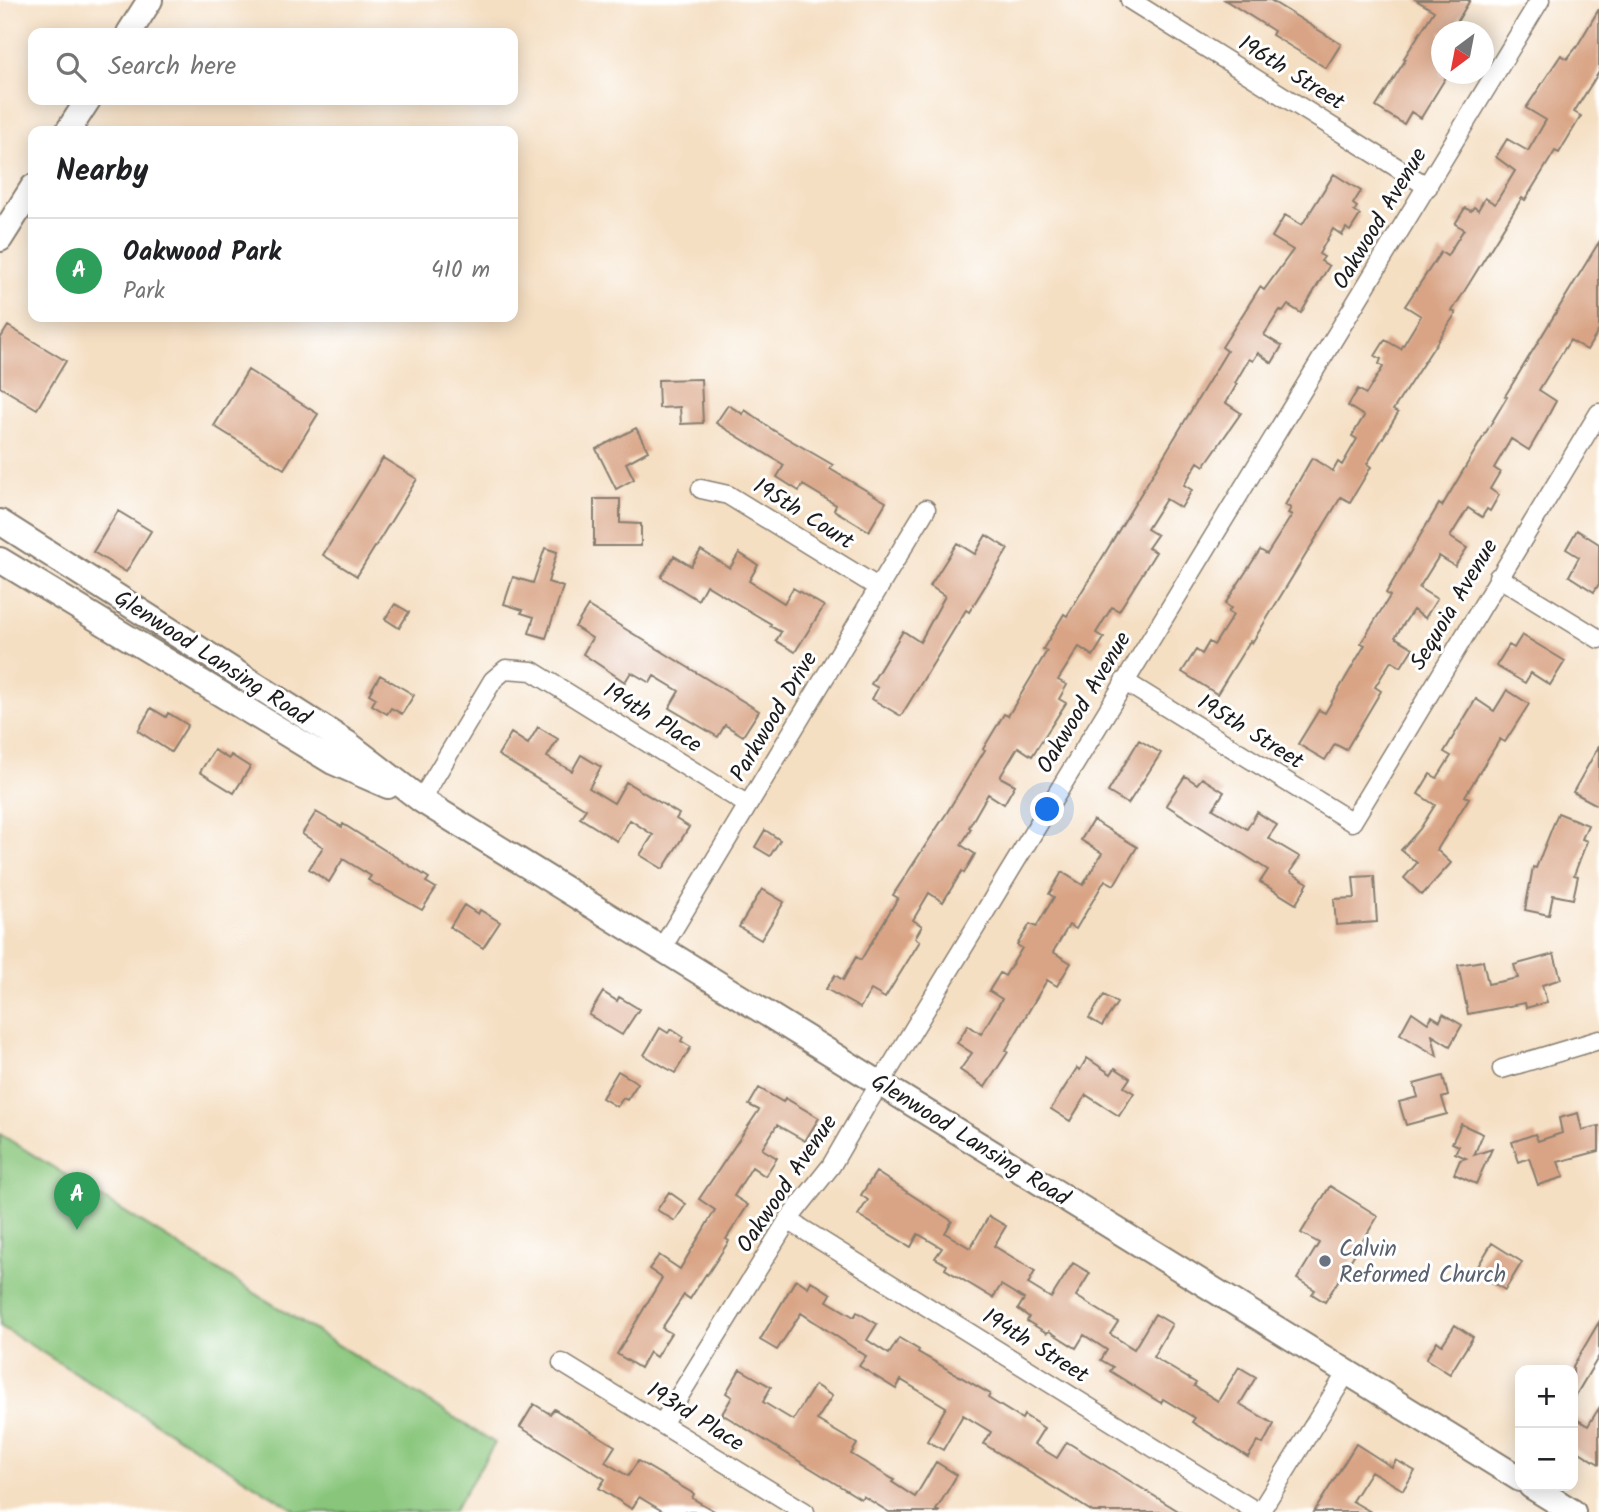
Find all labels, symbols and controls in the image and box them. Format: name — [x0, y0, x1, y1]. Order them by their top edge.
north arrow — [1431, 21, 1494, 84]
street label: 196th Street — [1231, 27, 1352, 121]
search box — [28, 28, 518, 105]
text: Search here — [108, 46, 236, 88]
icon: search — [52, 48, 90, 86]
street label: Oakwood Avenue — [1324, 141, 1437, 297]
text: Nearby — [56, 148, 148, 196]
text: Oakwood Park — [123, 232, 281, 274]
text: A — [72, 253, 86, 289]
text: 410 m — [431, 253, 490, 289]
text: Park — [123, 274, 165, 310]
street label: 195th Court — [745, 469, 861, 560]
street label: Sequoia Avenue — [1401, 532, 1508, 678]
street label: Glenwood Lansing Road — [106, 581, 318, 736]
street label: Oakwood Avenue — [1028, 625, 1141, 781]
street label: Parkwood Drive — [722, 645, 828, 789]
street label: 194th Place — [595, 674, 709, 763]
street label: 195th Street — [1190, 686, 1311, 780]
your location — [1030, 792, 1064, 826]
street label: Glenwood Lansing Road — [863, 1065, 1077, 1217]
street label: Oakwood Avenue — [728, 1108, 847, 1261]
pin: A — [54, 1172, 100, 1230]
place label: Calvin Reformed Church — [1339, 1232, 1506, 1294]
marker: Calvin Reformed Church — [1317, 1253, 1333, 1269]
street label: 194th Street — [975, 1300, 1096, 1394]
map controls — [1515, 1365, 1578, 1491]
button: + — [1515, 1365, 1578, 1428]
street label: 193rd Place — [639, 1373, 751, 1462]
button: − — [1515, 1428, 1578, 1491]

